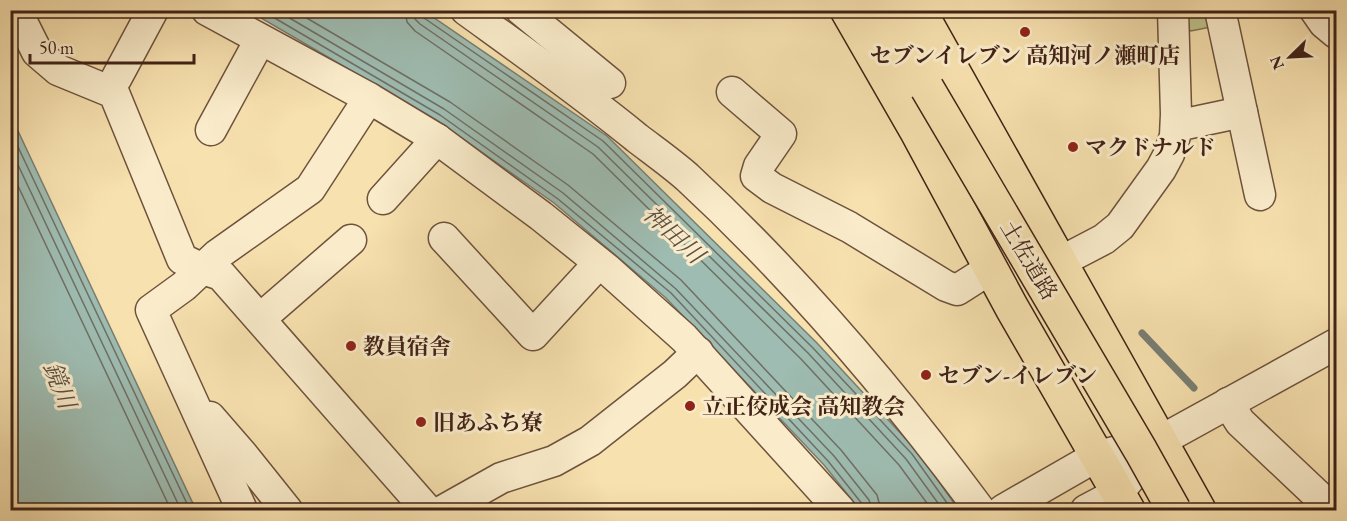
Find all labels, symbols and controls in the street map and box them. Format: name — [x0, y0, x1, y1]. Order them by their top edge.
marker: セブンイレブン 高知河ノ瀬町店 — [1018, 25, 1032, 39]
scale bar — [30, 27, 194, 65]
north arrow — [1260, 27, 1320, 87]
text: 50 m — [39, 36, 74, 59]
place label: セブンイレブン 高知河ノ瀬町店 — [870, 41, 1180, 70]
text: N — [1265, 53, 1289, 73]
place label: マクドナルド — [1085, 133, 1216, 162]
marker: マクドナルド — [1066, 140, 1080, 154]
water label: 神田川 — [637, 198, 713, 272]
street label: 土佐道路 — [994, 215, 1064, 305]
place label: 教員宿舎 — [363, 332, 451, 361]
marker: 教員宿舎 — [344, 339, 358, 353]
water label: 鏡川 — [37, 357, 84, 416]
place label: セブン-イレブン — [938, 361, 1097, 390]
marker: セブン-イレブン — [919, 368, 933, 382]
place label: 立正佼成会 高知教会 — [702, 392, 905, 421]
marker: 立正佼成会 高知教会 — [683, 399, 697, 413]
place label: 旧あふち寮 — [433, 408, 543, 437]
marker: 旧あふち寮 — [414, 415, 428, 429]

